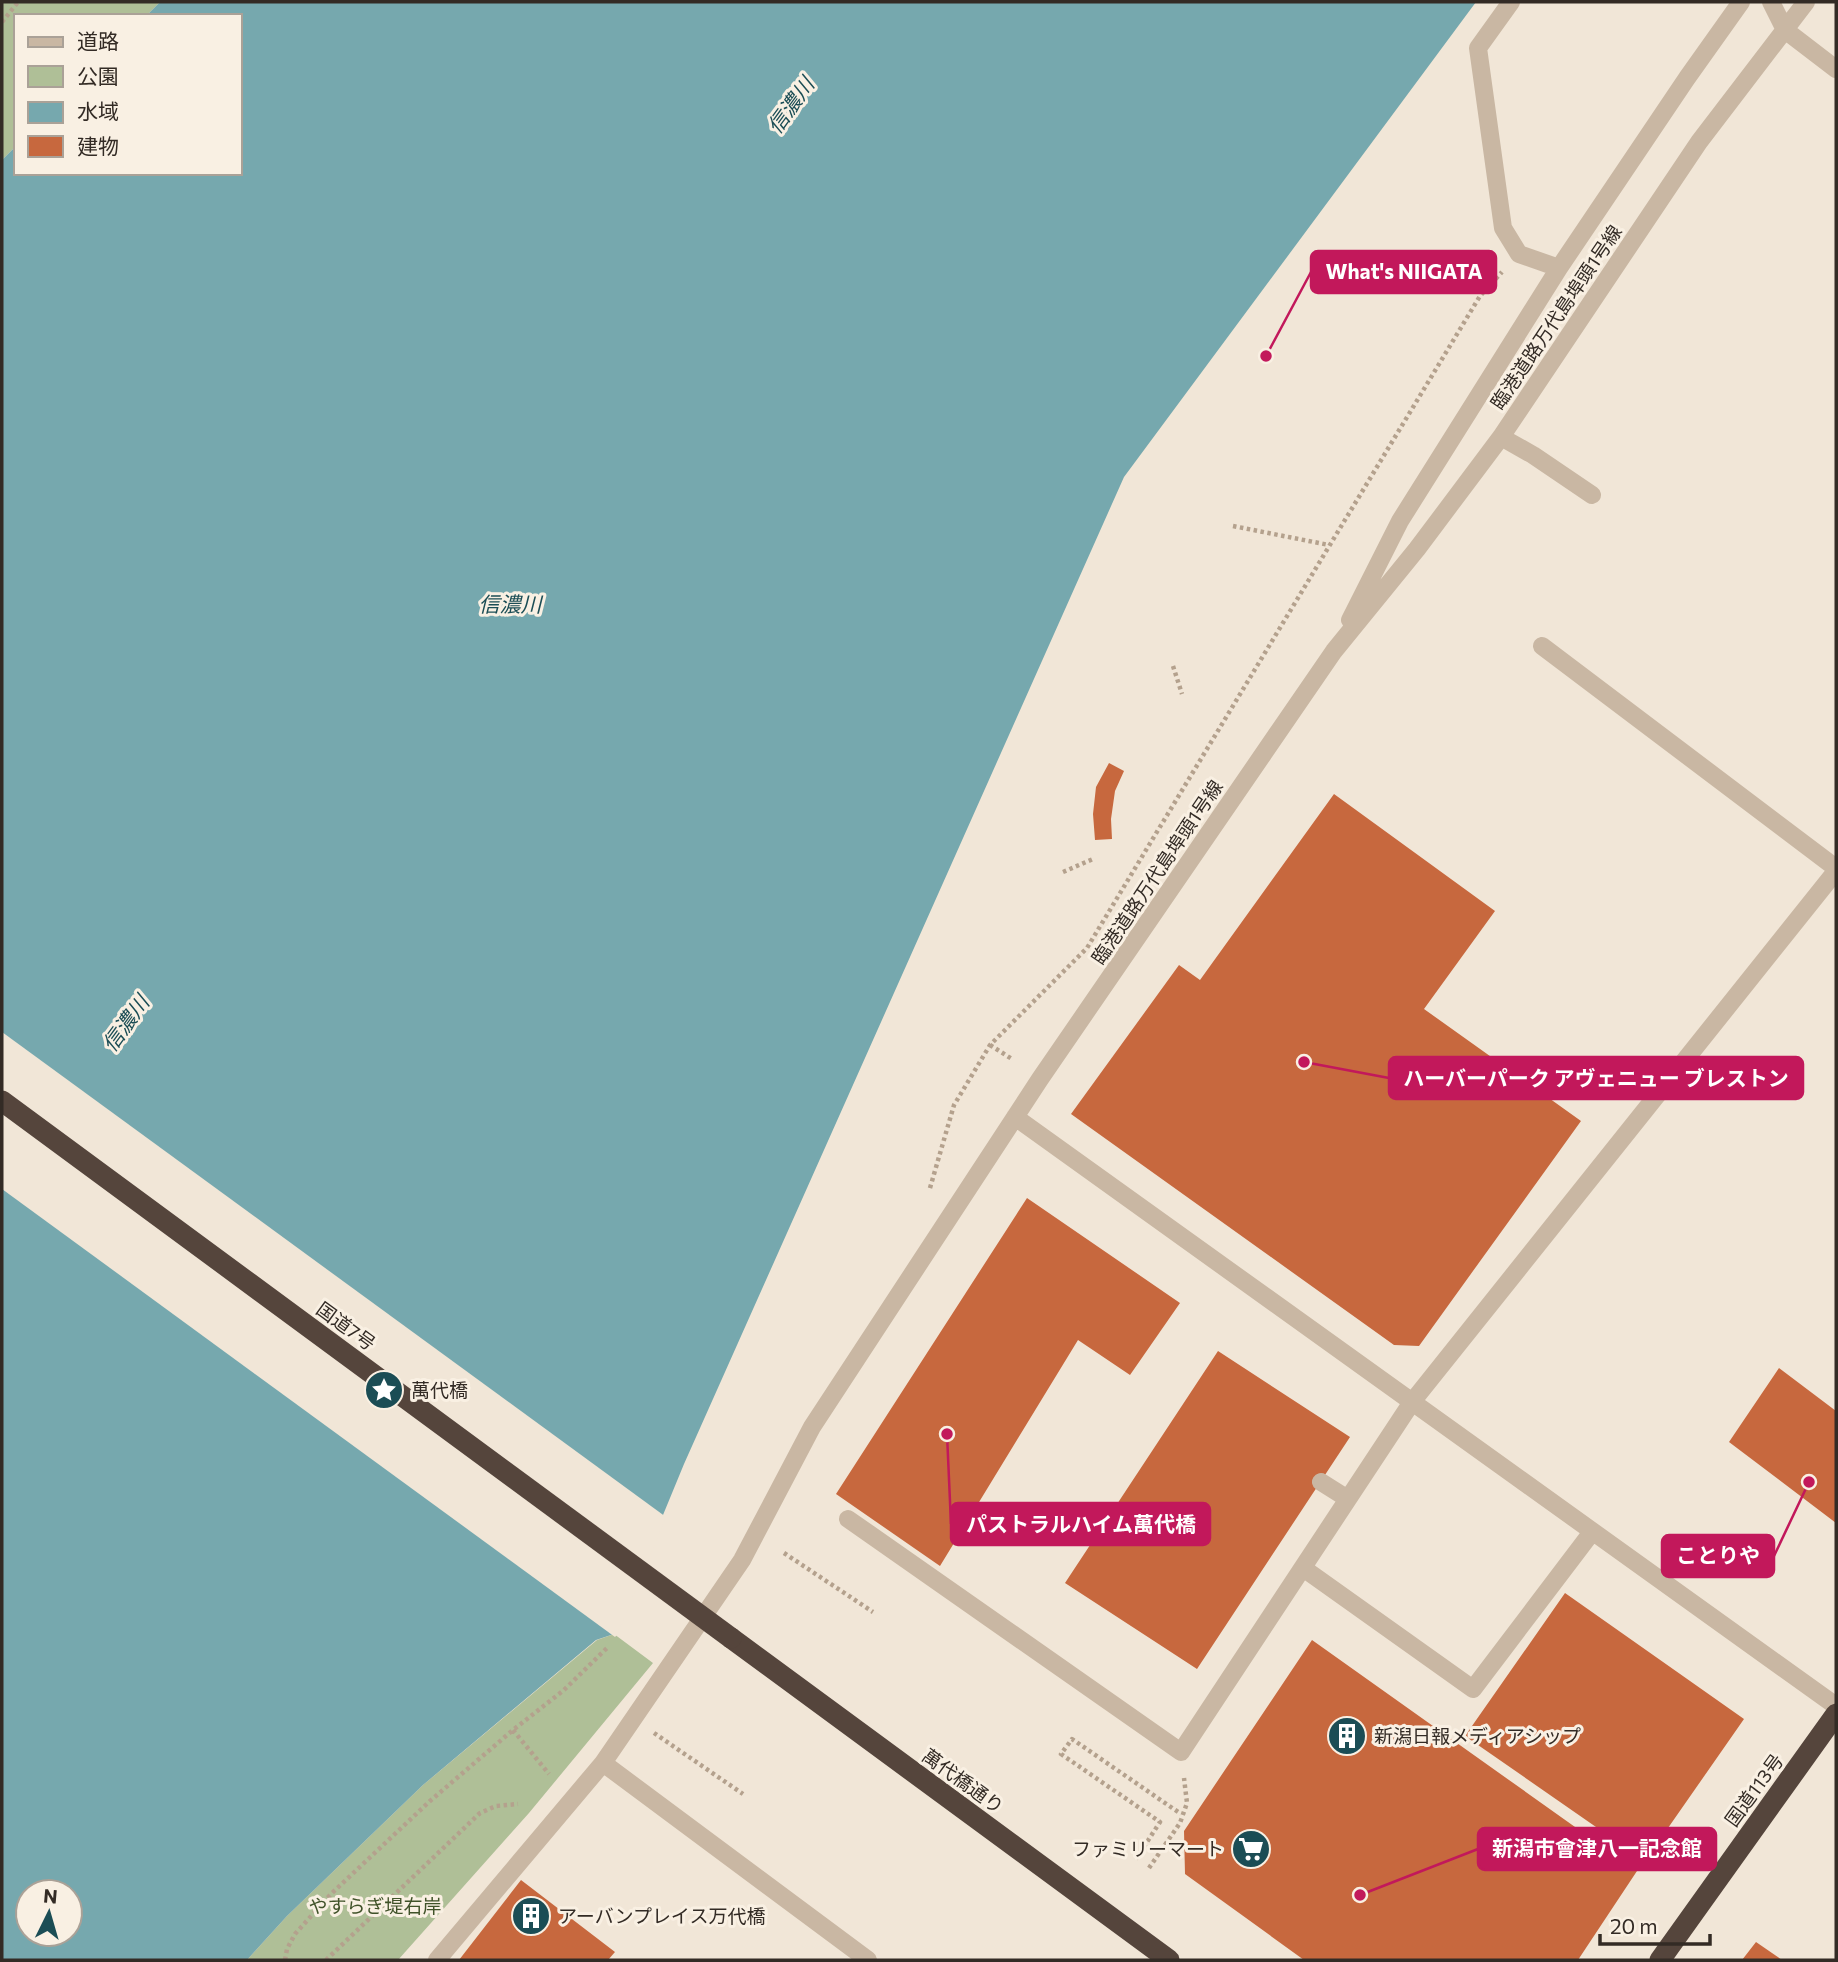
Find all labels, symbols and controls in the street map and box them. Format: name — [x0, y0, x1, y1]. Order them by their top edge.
legend — [14, 14, 242, 175]
text: 道路 — [77, 28, 119, 53]
text: 公園 — [77, 63, 119, 88]
water label: 信濃川 — [761, 71, 820, 138]
text: 水域 — [77, 98, 119, 123]
text: 建物 — [77, 133, 119, 158]
street label: 臨港道路万代島埠頭1号線 — [1485, 220, 1626, 413]
callout: What's NIIGATA — [1311, 251, 1496, 293]
text: What's NIIGATA — [1325, 258, 1483, 283]
water label: 信濃川 — [479, 591, 543, 616]
street label: 臨港道路万代島埠頭1号線 — [1086, 775, 1227, 968]
water label: 信濃川 — [96, 989, 155, 1056]
callout: ハーバーパーク アヴェニュー ブレストン — [1389, 1057, 1803, 1099]
text: ハーバーパーク アヴェニュー ブレストン — [1403, 1065, 1789, 1090]
street label: 国道7号 — [312, 1297, 380, 1355]
place icon: 萬代橋 — [363, 1369, 405, 1411]
place label: 萬代橋 — [411, 1378, 468, 1401]
callout: パストラルハイム萬代橋 — [951, 1503, 1210, 1545]
text: パストラルハイム萬代橋 — [966, 1511, 1196, 1536]
callout: ことりや — [1662, 1535, 1774, 1577]
text: ことりや — [1676, 1542, 1760, 1567]
building icon: 新潟日報メディアシップ — [1326, 1715, 1368, 1757]
place label: 新潟日報メディアシップ — [1374, 1724, 1581, 1747]
street label: 萬代橋通り — [918, 1743, 1008, 1818]
street label: 国道113号 — [1720, 1749, 1788, 1830]
supermarket icon: ファミリーマート — [1230, 1828, 1272, 1870]
callout: 新潟市會津八一記念館 — [1478, 1828, 1716, 1870]
text: 新潟市會津八一記念館 — [1492, 1835, 1702, 1860]
place label: ファミリーマート — [1072, 1837, 1224, 1860]
north arrow — [14, 1878, 84, 1948]
text: N — [42, 1883, 59, 1908]
park label: やすらぎ堤右岸 — [308, 1894, 442, 1917]
building icon: アーバンプレイス万代橋 — [510, 1895, 552, 1937]
scale bar — [1600, 1902, 1710, 1946]
place label: アーバンプレイス万代橋 — [558, 1904, 765, 1927]
text: 20 m — [1610, 1913, 1658, 1938]

